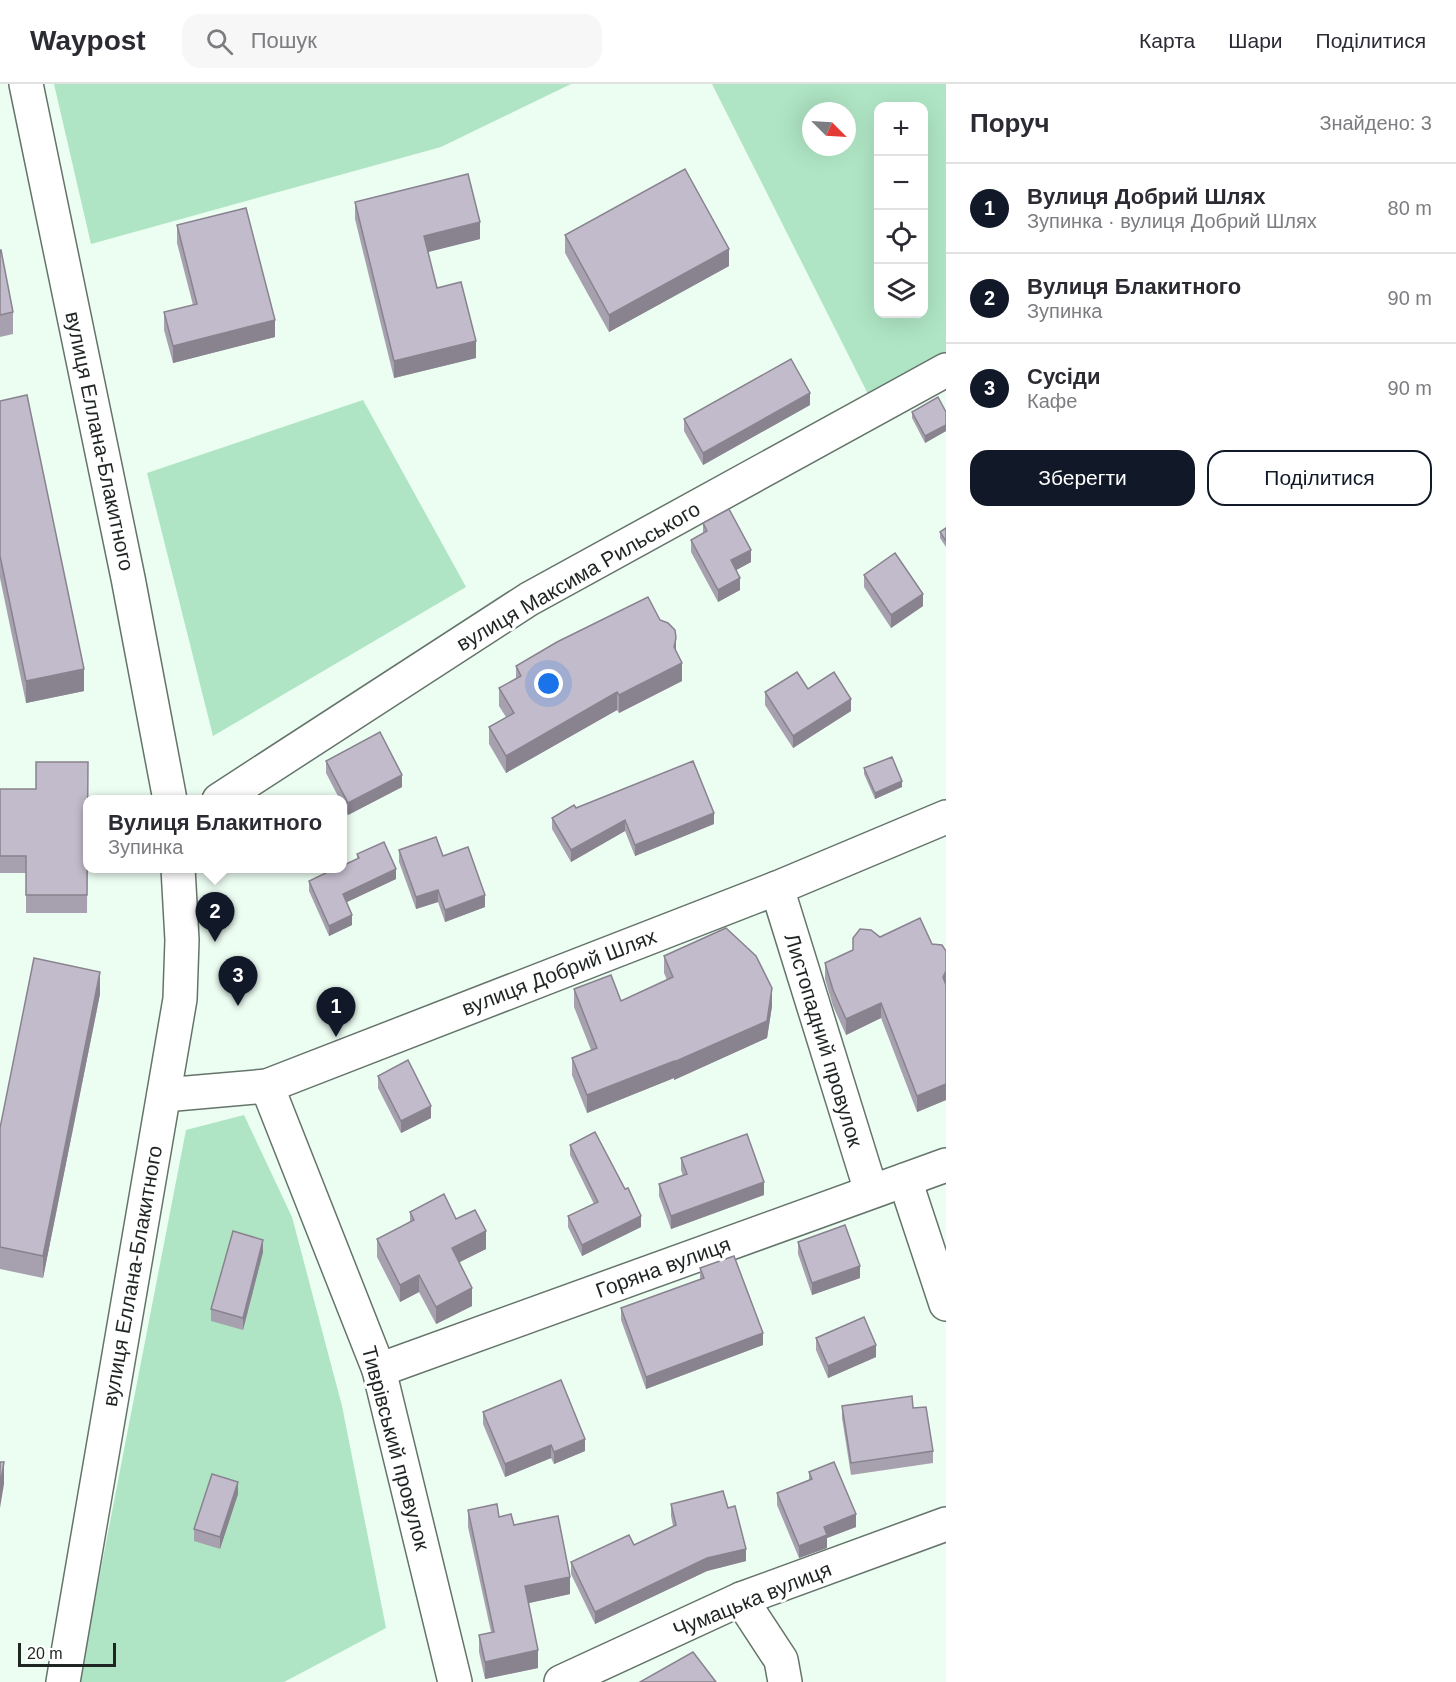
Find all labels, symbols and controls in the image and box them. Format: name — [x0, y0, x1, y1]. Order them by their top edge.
search box — [182, 14, 602, 68]
text: Waypost — [30, 25, 146, 56]
icon: search — [203, 25, 236, 58]
text: Пошук — [251, 28, 317, 53]
text: Карта — [1139, 29, 1195, 52]
text: Шари — [1228, 29, 1283, 52]
text: Поділитися — [1316, 29, 1426, 52]
north arrow — [802, 102, 856, 156]
map controls — [874, 102, 928, 318]
button: + — [874, 102, 928, 156]
text: Поруч — [970, 108, 1050, 138]
text: Знайдено: 3 — [1319, 112, 1432, 134]
button: − — [874, 156, 928, 210]
text: Вулиця Добрий Шлях — [1027, 184, 1266, 209]
text: 1 — [984, 197, 995, 219]
text: 80 m — [1388, 197, 1432, 219]
button: locate — [874, 210, 928, 264]
text: Зупинка · вулиця Добрий Шлях — [1027, 210, 1317, 232]
button: layers — [874, 264, 928, 318]
text: Вулиця Блакитного — [1027, 274, 1241, 299]
text: 2 — [984, 287, 995, 309]
text: 90 m — [1388, 287, 1432, 309]
text: Зупинка — [1027, 300, 1102, 322]
street label: вулиця Еллана-Блакитного — [61, 309, 139, 573]
text: Сусіди — [1027, 364, 1100, 389]
text: 3 — [984, 377, 995, 399]
text: 90 m — [1388, 377, 1432, 399]
text: Кафе — [1027, 390, 1077, 412]
button: Зберегти — [970, 450, 1195, 506]
button: Поділитися — [1207, 450, 1432, 506]
street label: вулиця Максима Рильського — [452, 497, 704, 655]
your location — [534, 669, 563, 698]
popup — [83, 795, 347, 873]
text: Вулиця Блакитного — [108, 810, 322, 835]
text: Зупинка — [108, 836, 183, 858]
pin: 2 — [196, 892, 234, 942]
street label: вулиця Добрий Шлях — [459, 924, 660, 1020]
street label: Листопадний провулок — [781, 930, 868, 1150]
pin: 3 — [218, 956, 258, 1006]
pin: 1 — [316, 988, 356, 1037]
street label: вулиця Еллана-Блакитного — [98, 1144, 166, 1408]
street label: Горяна вулиця — [592, 1232, 734, 1302]
street label: Тиврівський провулок — [358, 1343, 435, 1554]
street label: Чумацька вулиця — [670, 1557, 834, 1641]
scale bar — [18, 1640, 116, 1668]
text: 20 m — [27, 1645, 63, 1662]

